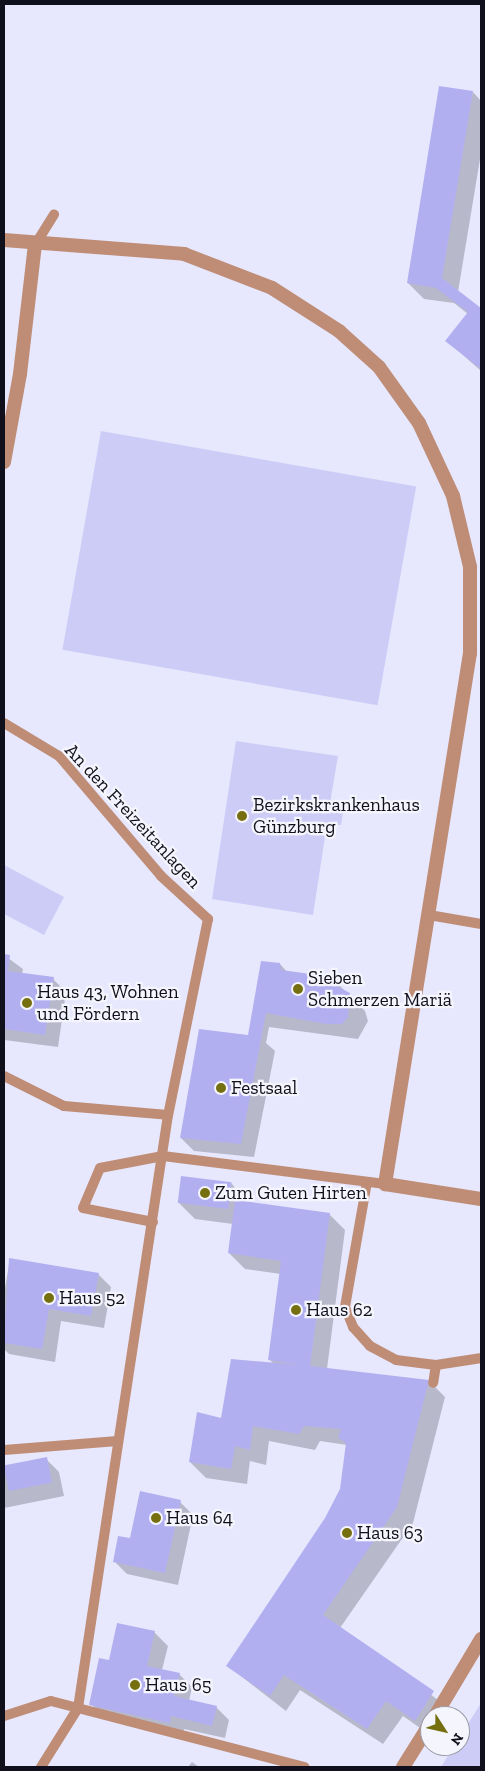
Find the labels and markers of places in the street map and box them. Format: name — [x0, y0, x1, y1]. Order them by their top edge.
place label: Bezirkskrankenhaus Günzburg — [253, 794, 420, 838]
marker: Bezirkskrankenhaus Günzburg — [235, 809, 249, 823]
place label: Sieben Schmerzen Mariä — [308, 967, 452, 1011]
place label: Haus 43, Wohnen und Fördern — [37, 981, 179, 1025]
marker: Sieben Schmerzen Mariä — [292, 983, 304, 995]
marker: Haus 43, Wohnen und Fördern — [21, 997, 33, 1009]
place label: Festsaal — [231, 1077, 297, 1099]
marker: Festsaal — [215, 1082, 227, 1094]
place label: Zum Guten Hirten — [215, 1182, 367, 1204]
marker: Zum Guten Hirten — [199, 1187, 211, 1199]
place label: Haus 52 — [59, 1287, 125, 1309]
marker: Haus 52 — [43, 1292, 55, 1304]
place label: Haus 62 — [306, 1299, 372, 1321]
marker: Haus 62 — [290, 1304, 302, 1316]
place label: Haus 64 — [166, 1507, 233, 1529]
marker: Haus 64 — [150, 1512, 162, 1524]
place label: Haus 63 — [357, 1522, 423, 1544]
marker: Haus 63 — [341, 1527, 353, 1539]
place label: Haus 65 — [145, 1674, 211, 1696]
marker: Haus 65 — [129, 1679, 141, 1691]

